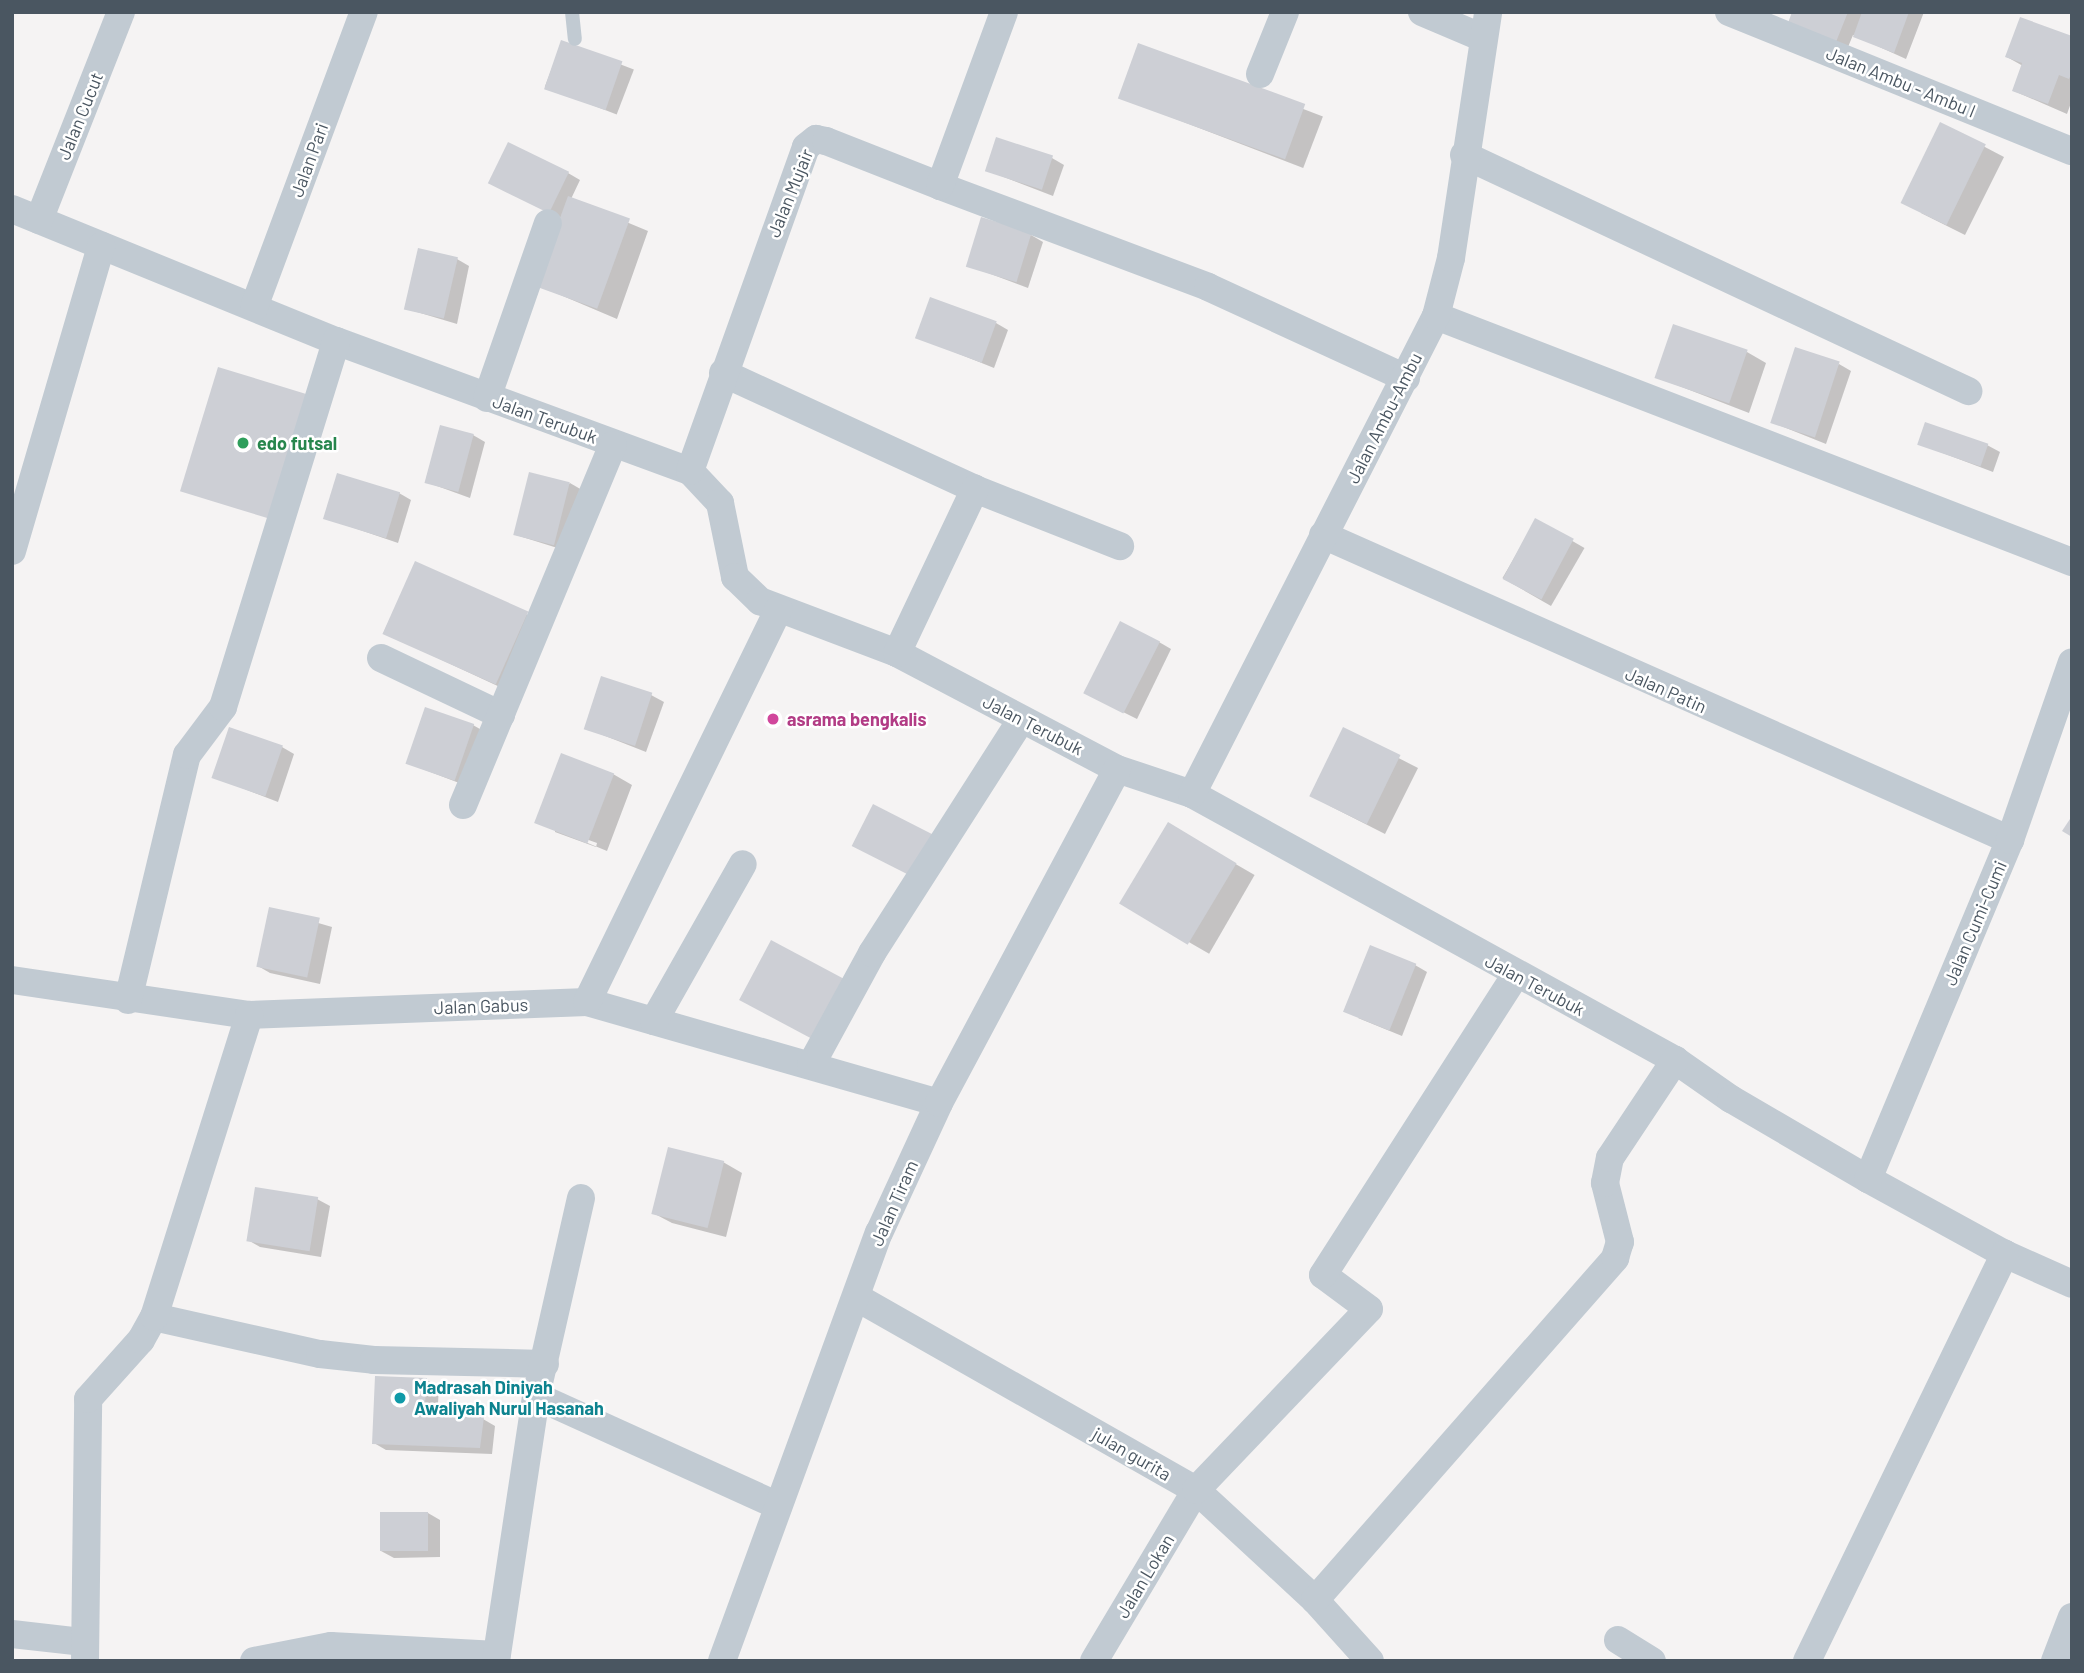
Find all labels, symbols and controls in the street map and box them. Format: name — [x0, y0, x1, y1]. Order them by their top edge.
street label: Jalan Ambu - Ambu I — [1823, 42, 1979, 122]
street label: Jalan Cucut — [53, 69, 107, 163]
street label: Jalan Pari — [286, 120, 332, 200]
street label: Jalan Mujair — [762, 146, 818, 240]
street label: Jalan Ambu-Ambu — [1342, 349, 1426, 487]
street label: Jalan Terubuk — [490, 390, 600, 448]
place label: edo futsal — [257, 432, 337, 454]
marker: edo futsal — [235, 435, 251, 451]
street label: Jalan Patin — [1622, 662, 1710, 718]
street label: Jalan Terubuk — [979, 691, 1087, 759]
place label: asrama bengkalis — [787, 708, 926, 730]
marker: asrama bengkalis — [765, 711, 781, 727]
street label: Jalan Cumi-Cumi — [1939, 857, 2011, 989]
street label: Jalan Terubuk — [1482, 950, 1588, 1020]
street label: Jalan Gabus — [433, 994, 529, 1018]
street label: Jalan Tiram — [866, 1157, 922, 1249]
place label: Madrasah Diniyah Awaliyah Nurul Hasanah — [414, 1377, 604, 1420]
marker: Madrasah Diniyah Awaliyah Nurul Hasanah — [392, 1390, 408, 1406]
street label: julan gurita — [1089, 1423, 1175, 1485]
street label: Jalan Lokan — [1112, 1530, 1178, 1622]

